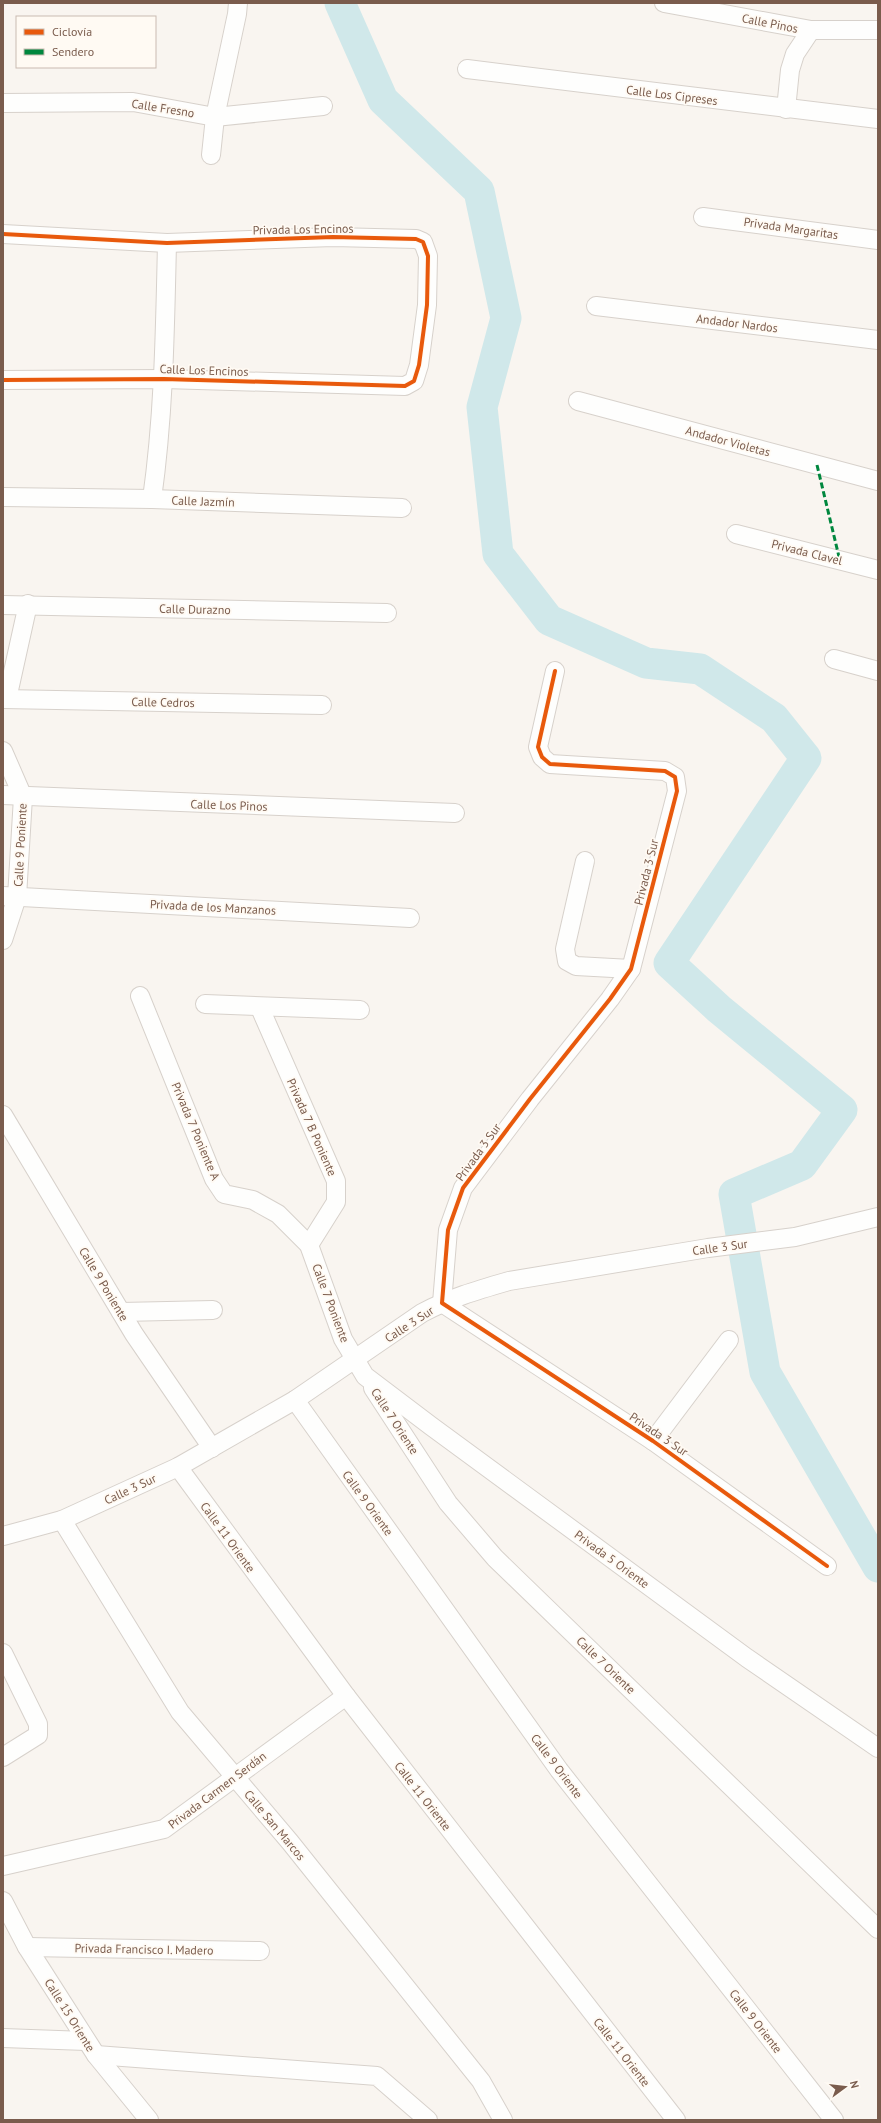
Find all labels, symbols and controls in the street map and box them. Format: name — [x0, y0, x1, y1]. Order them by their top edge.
street label: Calle Pinos — [741, 10, 799, 36]
legend — [16, 16, 156, 68]
text: Ciclovía — [52, 24, 92, 39]
text: Sendero — [52, 44, 94, 59]
street label: Calle Los Cipreses — [625, 82, 719, 108]
street label: Calle Fresno — [131, 96, 195, 120]
street label: Privada Margaritas — [743, 214, 839, 242]
street label: Privada Los Encinos — [252, 221, 354, 237]
street label: Andador Nardos — [695, 311, 779, 335]
street label: Calle Los Encinos — [159, 361, 249, 379]
street label: Andador Violetas — [684, 423, 772, 459]
street label: Calle Jazmín — [171, 492, 235, 510]
street label: Privada Clavel — [770, 536, 844, 568]
street label: Calle Durazno — [159, 601, 231, 617]
street label: Calle Cedros — [131, 694, 195, 710]
street label: Calle Los Pinos — [190, 796, 268, 814]
street label: Calle 9 Poniente — [10, 803, 30, 887]
street label: Privada 3 Sur — [631, 837, 661, 907]
street label: Privada de los Manzanos — [150, 896, 276, 918]
street label: Privada 7 B Poniente — [284, 1076, 340, 1178]
street label: Privada 7 Poniente A — [169, 1080, 223, 1182]
street label: Privada 3 Sur — [452, 1120, 504, 1184]
street label: Calle 3 Sur — [691, 1236, 749, 1258]
street label: Calle 9 Poniente — [76, 1244, 132, 1324]
street label: Calle 7 Poniente — [309, 1261, 353, 1345]
street label: Calle 3 Sur — [382, 1303, 436, 1345]
street label: Calle 7 Oriente — [368, 1385, 422, 1457]
street label: Privada 3 Sur — [627, 1409, 691, 1459]
street label: Calle 9 Oriente — [339, 1468, 397, 1538]
street label: Calle 3 Sur — [102, 1470, 158, 1508]
street label: Calle 11 Oriente — [197, 1499, 259, 1575]
street label: Privada 5 Oriente — [572, 1527, 652, 1591]
street label: Calle 7 Oriente — [573, 1633, 639, 1697]
street label: Calle 9 Oriente — [528, 1731, 586, 1801]
street label: Privada Carmen Serdán — [165, 1748, 269, 1832]
street label: Calle 11 Oriente — [391, 1759, 455, 1833]
street label: Calle San Marcos — [241, 1787, 309, 1863]
street label: Privada Francisco I. Madero — [74, 1940, 214, 1958]
street label: Calle 15 Oriente — [42, 1976, 98, 2054]
street label: Calle 9 Oriente — [726, 1986, 786, 2056]
street label: Calle 11 Oriente — [590, 2015, 654, 2089]
north arrow — [825, 2067, 865, 2107]
text: N — [847, 2079, 862, 2090]

